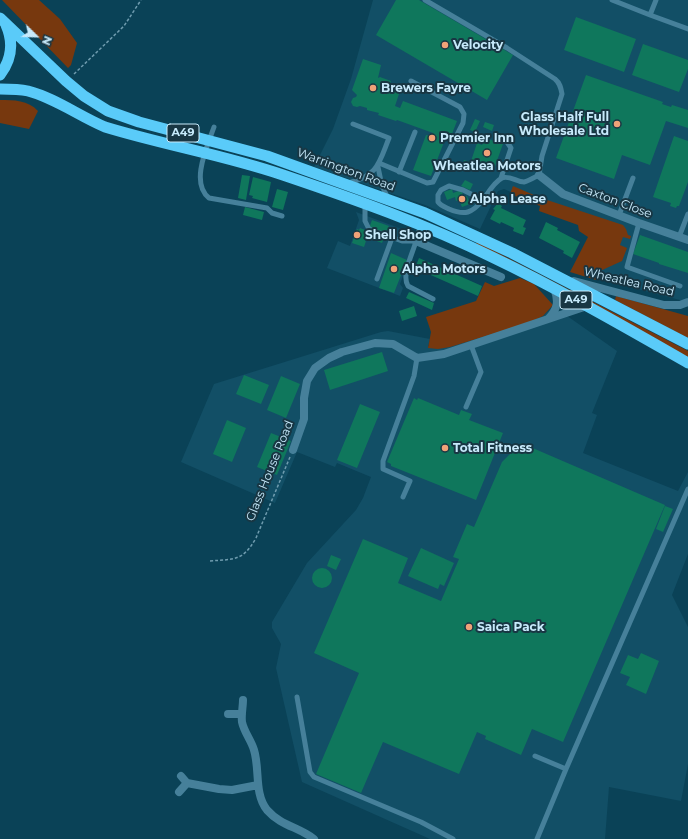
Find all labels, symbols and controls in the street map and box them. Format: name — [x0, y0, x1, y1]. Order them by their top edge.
north arrow — [16, 16, 56, 56]
text: N — [39, 34, 55, 48]
place label: Velocity — [453, 38, 503, 52]
marker: Velocity — [440, 40, 450, 50]
place label: Brewers Fayre — [381, 81, 471, 95]
marker: Brewers Fayre — [368, 83, 378, 93]
place label: Glass Half Full Wholesale Ltd — [519, 110, 609, 138]
marker: Glass Half Full Wholesale Ltd — [612, 119, 622, 129]
road number: A49 — [167, 124, 199, 142]
place label: Premier Inn — [440, 131, 514, 145]
marker: Premier Inn — [427, 133, 437, 143]
street label: Warrington Road — [295, 146, 397, 194]
marker: Wheatlea Motors — [482, 148, 492, 158]
place label: Wheatlea Motors — [433, 159, 541, 173]
street label: Caxton Close — [576, 180, 654, 222]
place label: Alpha Lease — [470, 192, 546, 206]
marker: Alpha Lease — [457, 194, 467, 204]
place label: Shell Shop — [365, 228, 431, 242]
marker: Shell Shop — [352, 230, 362, 240]
place label: Alpha Motors — [402, 262, 486, 276]
marker: Alpha Motors — [389, 264, 399, 274]
street label: Wheatlea Road — [582, 265, 676, 299]
road number: A49 — [560, 291, 592, 309]
street label: Glass House Road — [243, 419, 297, 523]
place label: Total Fitness — [453, 441, 532, 455]
marker: Total Fitness — [440, 443, 450, 453]
place label: Saica Pack — [477, 620, 545, 634]
marker: Saica Pack — [464, 622, 474, 632]

